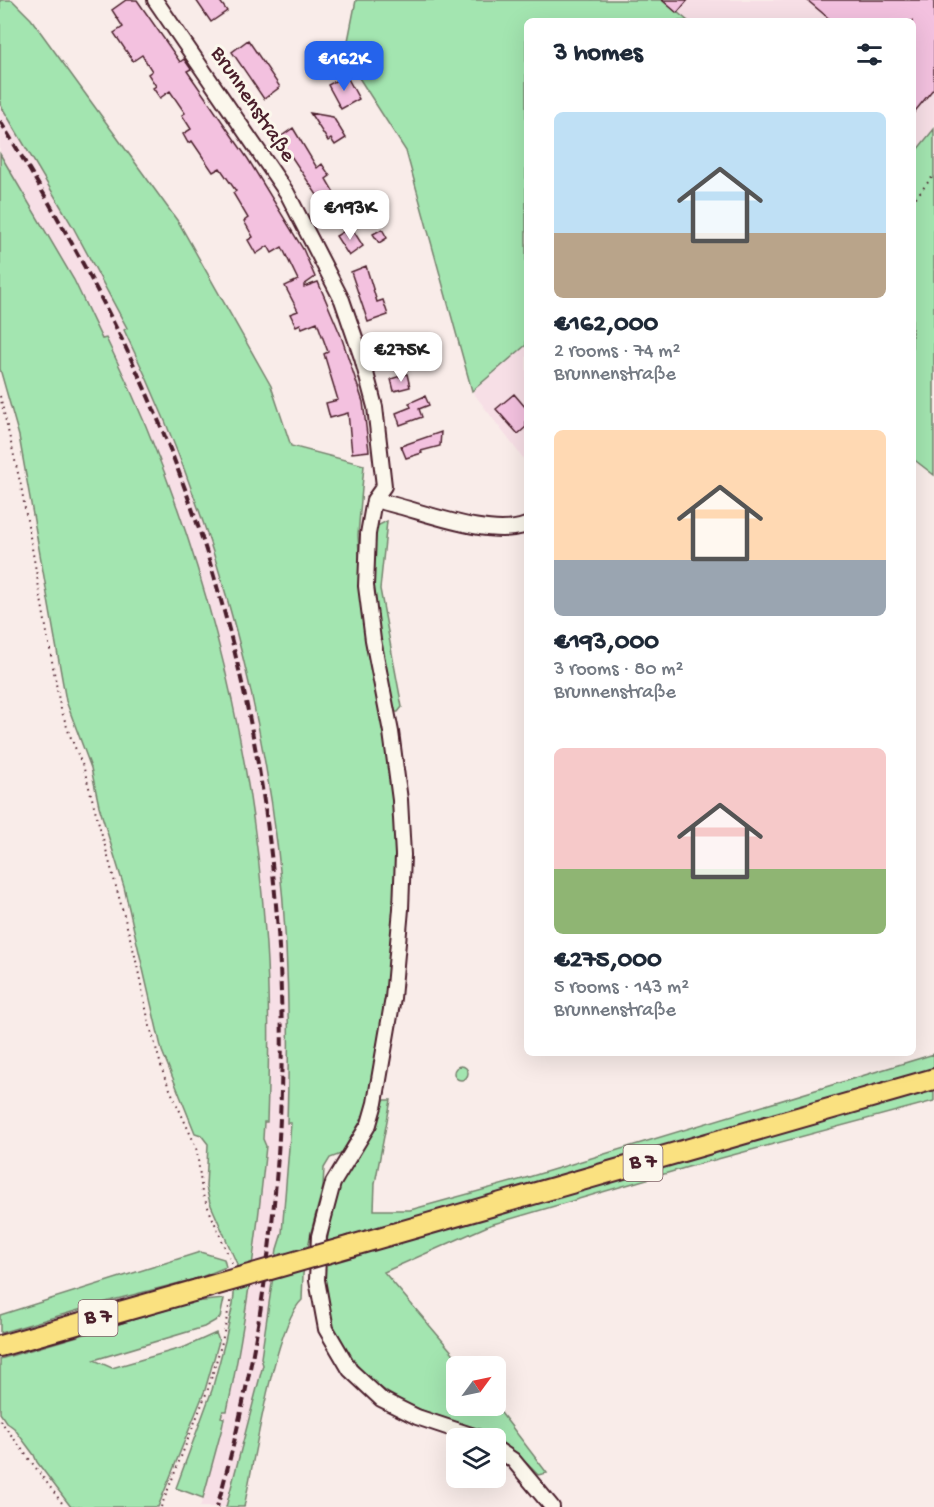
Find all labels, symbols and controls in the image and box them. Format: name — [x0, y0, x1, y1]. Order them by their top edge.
icon: filters — [853, 38, 886, 71]
text: 3 homes — [554, 39, 643, 70]
street label: Brunnenstraße — [203, 41, 301, 168]
pin: €162K — [302, 41, 386, 92]
text: €162K — [319, 49, 369, 72]
icon: home — [666, 151, 774, 259]
pin: €193K — [308, 190, 392, 241]
text: €193K — [324, 198, 376, 221]
text: €162,000 — [554, 310, 658, 341]
pin: €275K — [359, 332, 443, 383]
text: €275K — [374, 340, 428, 363]
text: 2 rooms · 74 m² — [554, 341, 680, 364]
text: Brunnenstraße — [554, 364, 676, 387]
icon: home — [666, 469, 774, 577]
text: €193,000 — [554, 628, 659, 659]
text: 3 rooms · 80 m² — [554, 659, 683, 682]
text: Brunnenstraße — [554, 682, 676, 705]
icon: home — [666, 787, 774, 895]
text: €275,000 — [554, 946, 662, 977]
text: 5 rooms · 143 m² — [554, 977, 689, 1000]
text: Brunnenstraße — [554, 1000, 676, 1023]
road number: B 7 — [624, 1145, 662, 1181]
road number: B 7 — [78, 1300, 118, 1336]
north arrow — [446, 1356, 506, 1416]
map controls — [446, 1356, 506, 1488]
button: layers — [446, 1428, 506, 1488]

